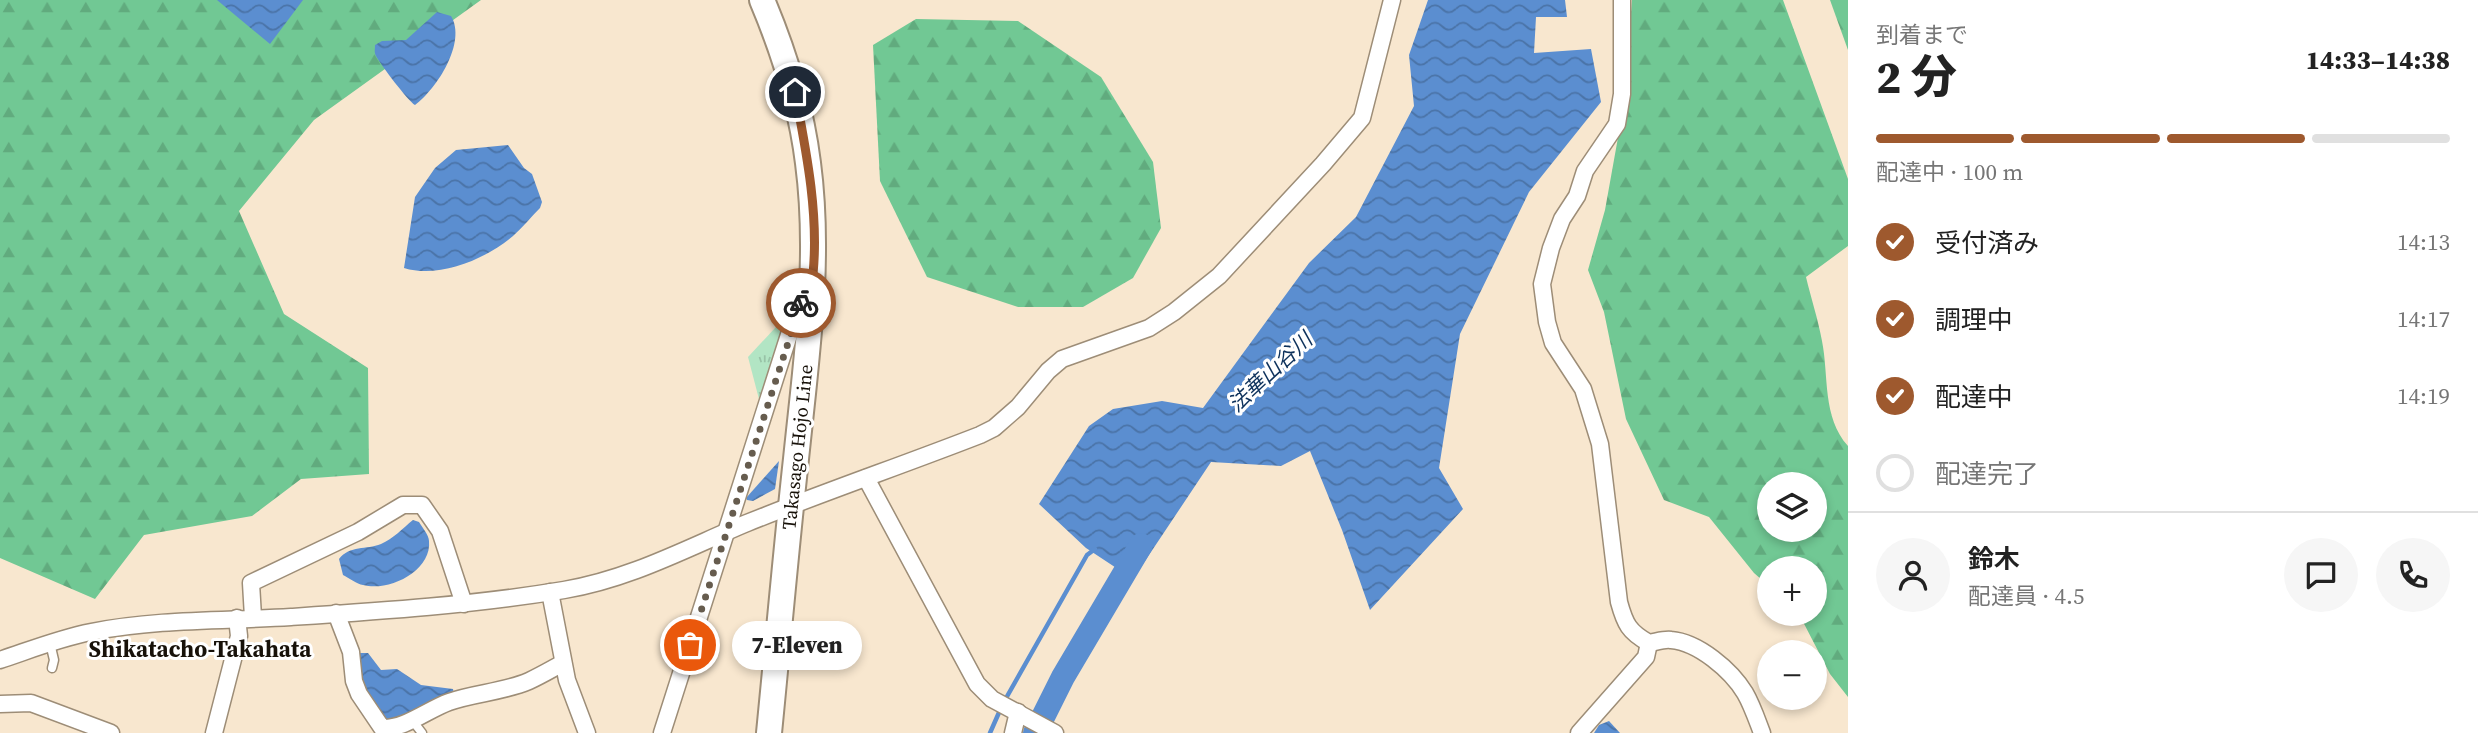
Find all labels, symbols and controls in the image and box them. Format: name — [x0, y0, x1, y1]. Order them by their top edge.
text: 到着まで — [1876, 19, 1968, 51]
text: 14:33–14:38 — [2306, 42, 2450, 78]
text: 2 分 — [1876, 45, 1957, 108]
pin — [765, 62, 825, 122]
icon: home — [776, 73, 814, 111]
text: 配達中 · 100 m — [1876, 156, 2023, 188]
icon: check — [1876, 223, 1914, 261]
text: 受付済み — [1935, 225, 2039, 261]
text: 14:13 — [2397, 226, 2450, 258]
courier — [766, 268, 836, 338]
icon: bike — [782, 284, 820, 322]
icon: check — [1876, 300, 1914, 338]
text: 調理中 — [1935, 302, 2013, 338]
text: 14:17 — [2397, 303, 2450, 335]
water label: 法華山谷川 — [1222, 324, 1320, 418]
street label: Takasago Hojo Line — [775, 363, 819, 531]
icon: check — [1876, 377, 1914, 415]
text: 配達中 — [1935, 379, 2013, 415]
text: 14:19 — [2397, 380, 2450, 412]
text: 配達完了 — [1935, 456, 2039, 492]
map controls — [1757, 472, 1827, 710]
button: layers — [1757, 472, 1827, 542]
button: person — [1876, 538, 1950, 612]
button: chat — [2284, 538, 2358, 612]
button: phone — [2376, 538, 2450, 612]
text: 鈴木 — [1968, 541, 2020, 577]
button: + — [1757, 556, 1827, 626]
text: 配達員 · 4.5 — [1968, 580, 2085, 612]
pin — [660, 615, 720, 675]
callout: 7-Eleven — [732, 620, 862, 670]
icon: bag — [671, 626, 709, 664]
text: 7-Eleven — [751, 629, 843, 661]
district label: Shikatacho-Takahata — [89, 633, 312, 665]
button: − — [1757, 640, 1827, 710]

